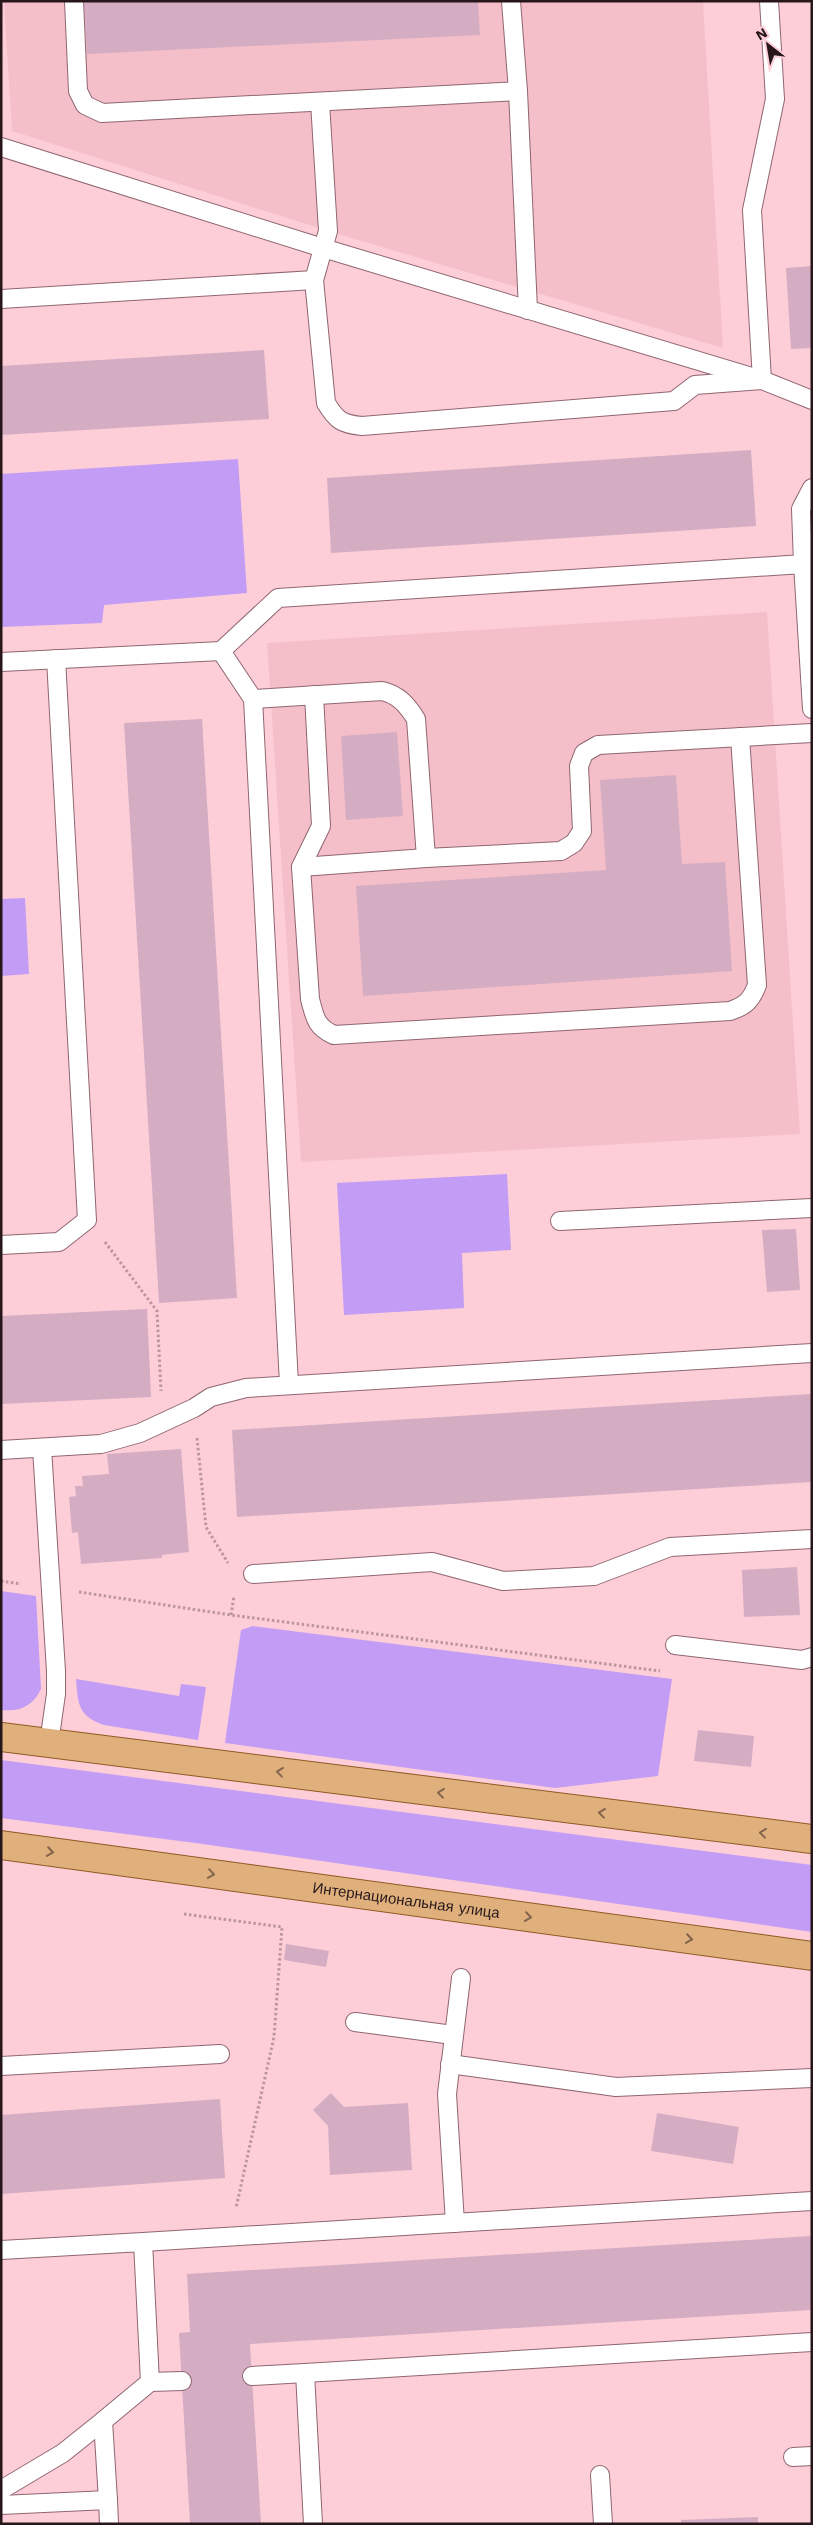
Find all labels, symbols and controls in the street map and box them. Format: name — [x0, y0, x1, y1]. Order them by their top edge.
north arrow — [743, 20, 793, 70]
text: N — [753, 24, 770, 43]
one-way arrow — [275, 1767, 283, 1778]
one-way arrow — [437, 1788, 445, 1798]
one-way arrow — [598, 1808, 606, 1819]
one-way arrow — [759, 1828, 767, 1839]
one-way arrow — [46, 1846, 54, 1857]
one-way arrow — [207, 1868, 215, 1879]
street label: Интернациональная улица — [311, 1879, 502, 1922]
one-way arrow — [523, 1912, 532, 1922]
one-way arrow — [684, 1934, 693, 1944]

